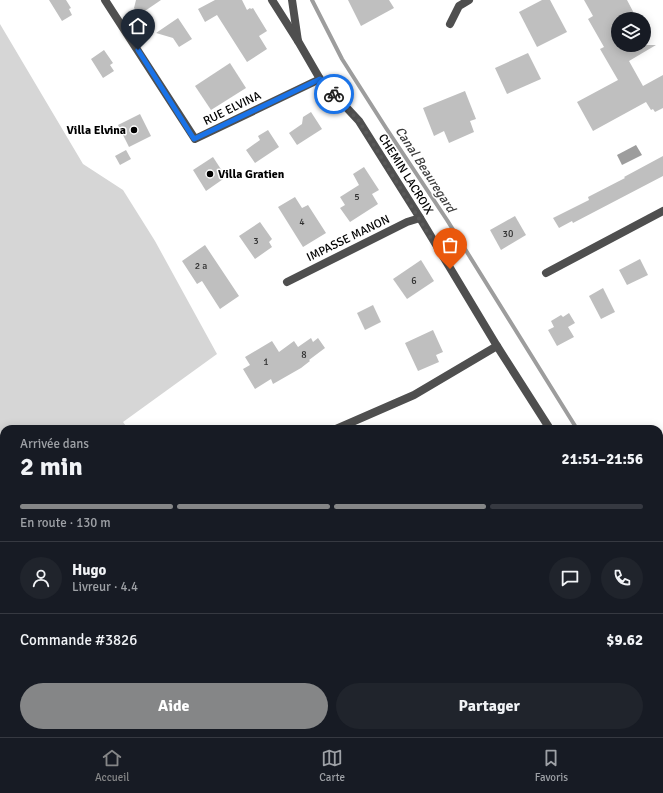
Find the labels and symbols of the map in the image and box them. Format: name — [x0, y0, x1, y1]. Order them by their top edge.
pin — [121, 9, 155, 50]
courier — [314, 74, 354, 114]
street label: RUE ELVINA — [201, 88, 264, 129]
place label: Villa Elvina — [67, 123, 126, 138]
water label: Canal Beauregard — [392, 124, 460, 217]
marker: Villa Elvina — [129, 125, 139, 135]
street label: CHEMIN LACROIX — [375, 131, 436, 217]
place label: Villa Gratien — [218, 167, 285, 182]
marker: Villa Gratien — [205, 169, 215, 179]
house number: 5 — [354, 191, 360, 203]
street label: IMPASSE MANON — [304, 212, 392, 265]
house number: 4 — [299, 216, 305, 228]
pin — [433, 228, 467, 269]
house number: 30 — [503, 228, 513, 240]
house number: 3 — [253, 235, 259, 247]
house number: 2 a — [195, 260, 207, 272]
house number: 6 — [411, 275, 417, 287]
house number: 8 — [301, 349, 307, 361]
house number: 1 — [263, 356, 269, 368]

